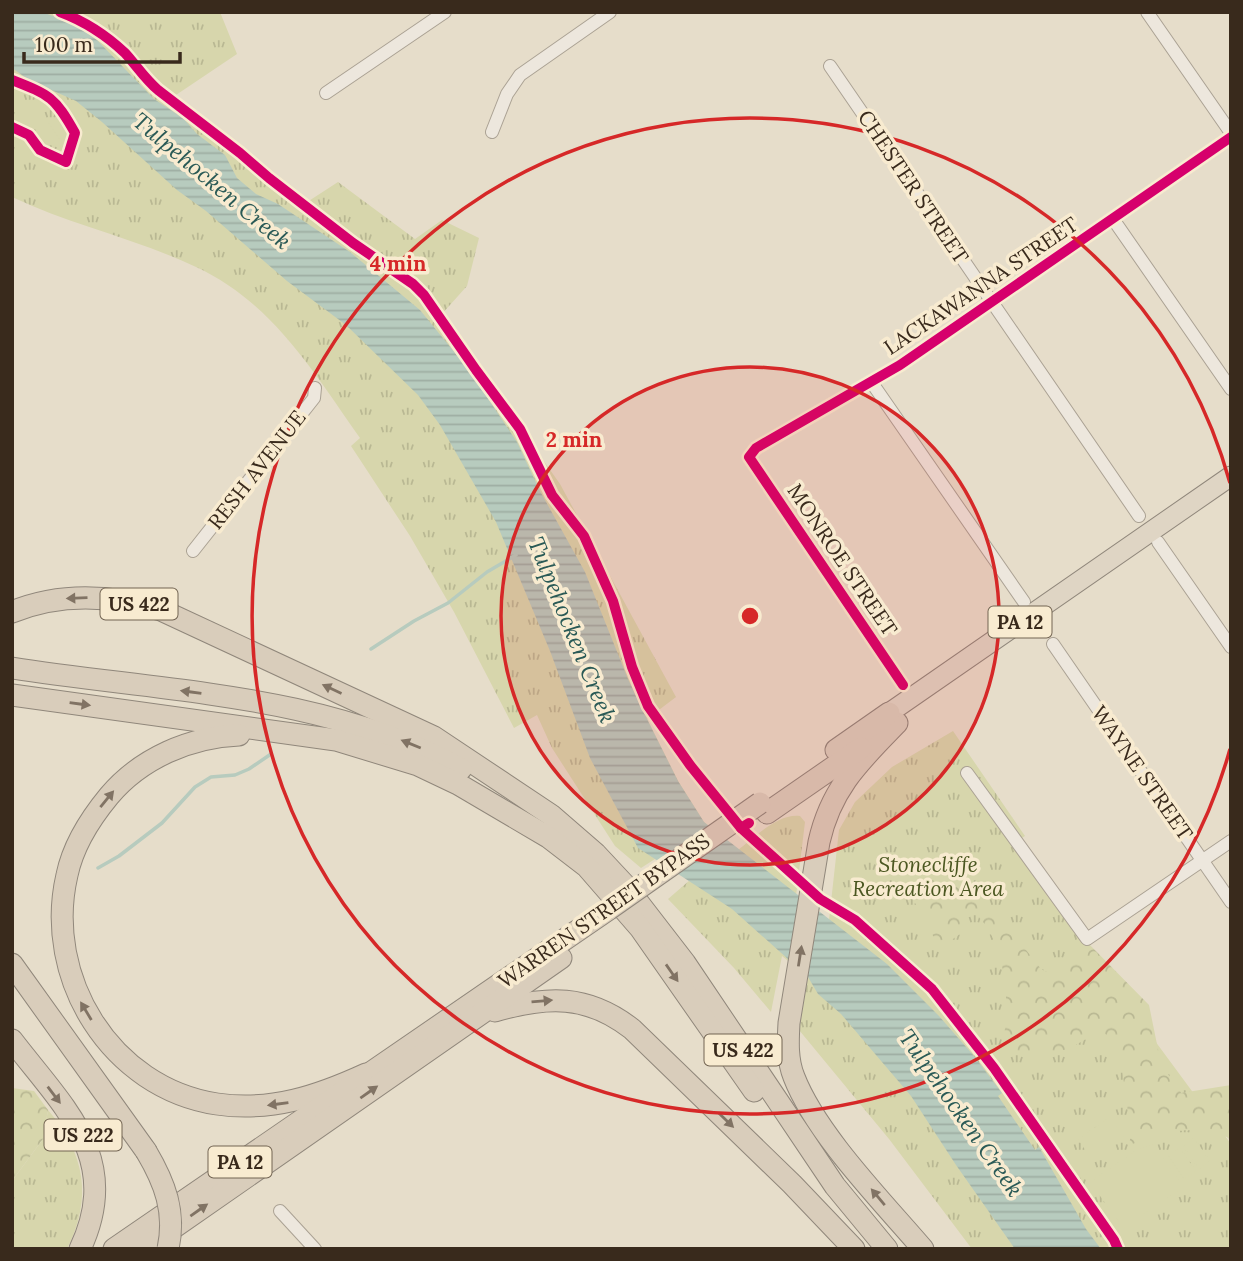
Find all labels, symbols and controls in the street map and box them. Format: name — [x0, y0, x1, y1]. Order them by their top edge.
scale bar — [24, 21, 180, 65]
text: 100 m — [35, 31, 93, 58]
street label: CHESTER STREET — [852, 105, 975, 269]
water label: Tulpehocken Creek — [127, 106, 297, 255]
street label: LACKAWANNA STREET — [878, 210, 1083, 361]
text: 4 min — [370, 250, 426, 277]
street label: RESH AVENUE — [202, 405, 312, 535]
text: 2 min — [546, 426, 602, 453]
street label: MONROE STREET — [781, 478, 903, 641]
water label: Tulpehocken Creek — [522, 533, 623, 727]
road number: US 422 — [100, 589, 178, 620]
one-way arrow — [66, 593, 88, 604]
centre of rings — [738, 604, 762, 628]
road number: PA 12 — [988, 607, 1052, 638]
one-way arrow — [322, 683, 342, 695]
one-way arrow — [179, 687, 201, 698]
one-way arrow — [69, 699, 91, 710]
street label: WAYNE STREET — [1086, 700, 1199, 845]
one-way arrow — [401, 739, 422, 750]
one-way arrow — [99, 791, 114, 809]
street label: WARREN STREET BYPASS — [493, 827, 715, 994]
park label: Stonecliffe Recreation Area — [852, 851, 1004, 902]
one-way arrow — [795, 945, 806, 967]
one-way arrow — [665, 963, 678, 983]
one-way arrow — [532, 996, 554, 1007]
one-way arrow — [80, 1002, 92, 1021]
water label: Tulpehocken Creek — [893, 1023, 1030, 1202]
road number: US 422 — [704, 1034, 782, 1066]
one-way arrow — [46, 1085, 61, 1103]
one-way arrow — [360, 1085, 378, 1099]
one-way arrow — [267, 1099, 289, 1110]
one-way arrow — [717, 1112, 734, 1129]
road number: US 222 — [44, 1120, 122, 1150]
road number: PA 12 — [208, 1146, 272, 1178]
one-way arrow — [871, 1188, 886, 1206]
one-way arrow — [190, 1203, 208, 1217]

